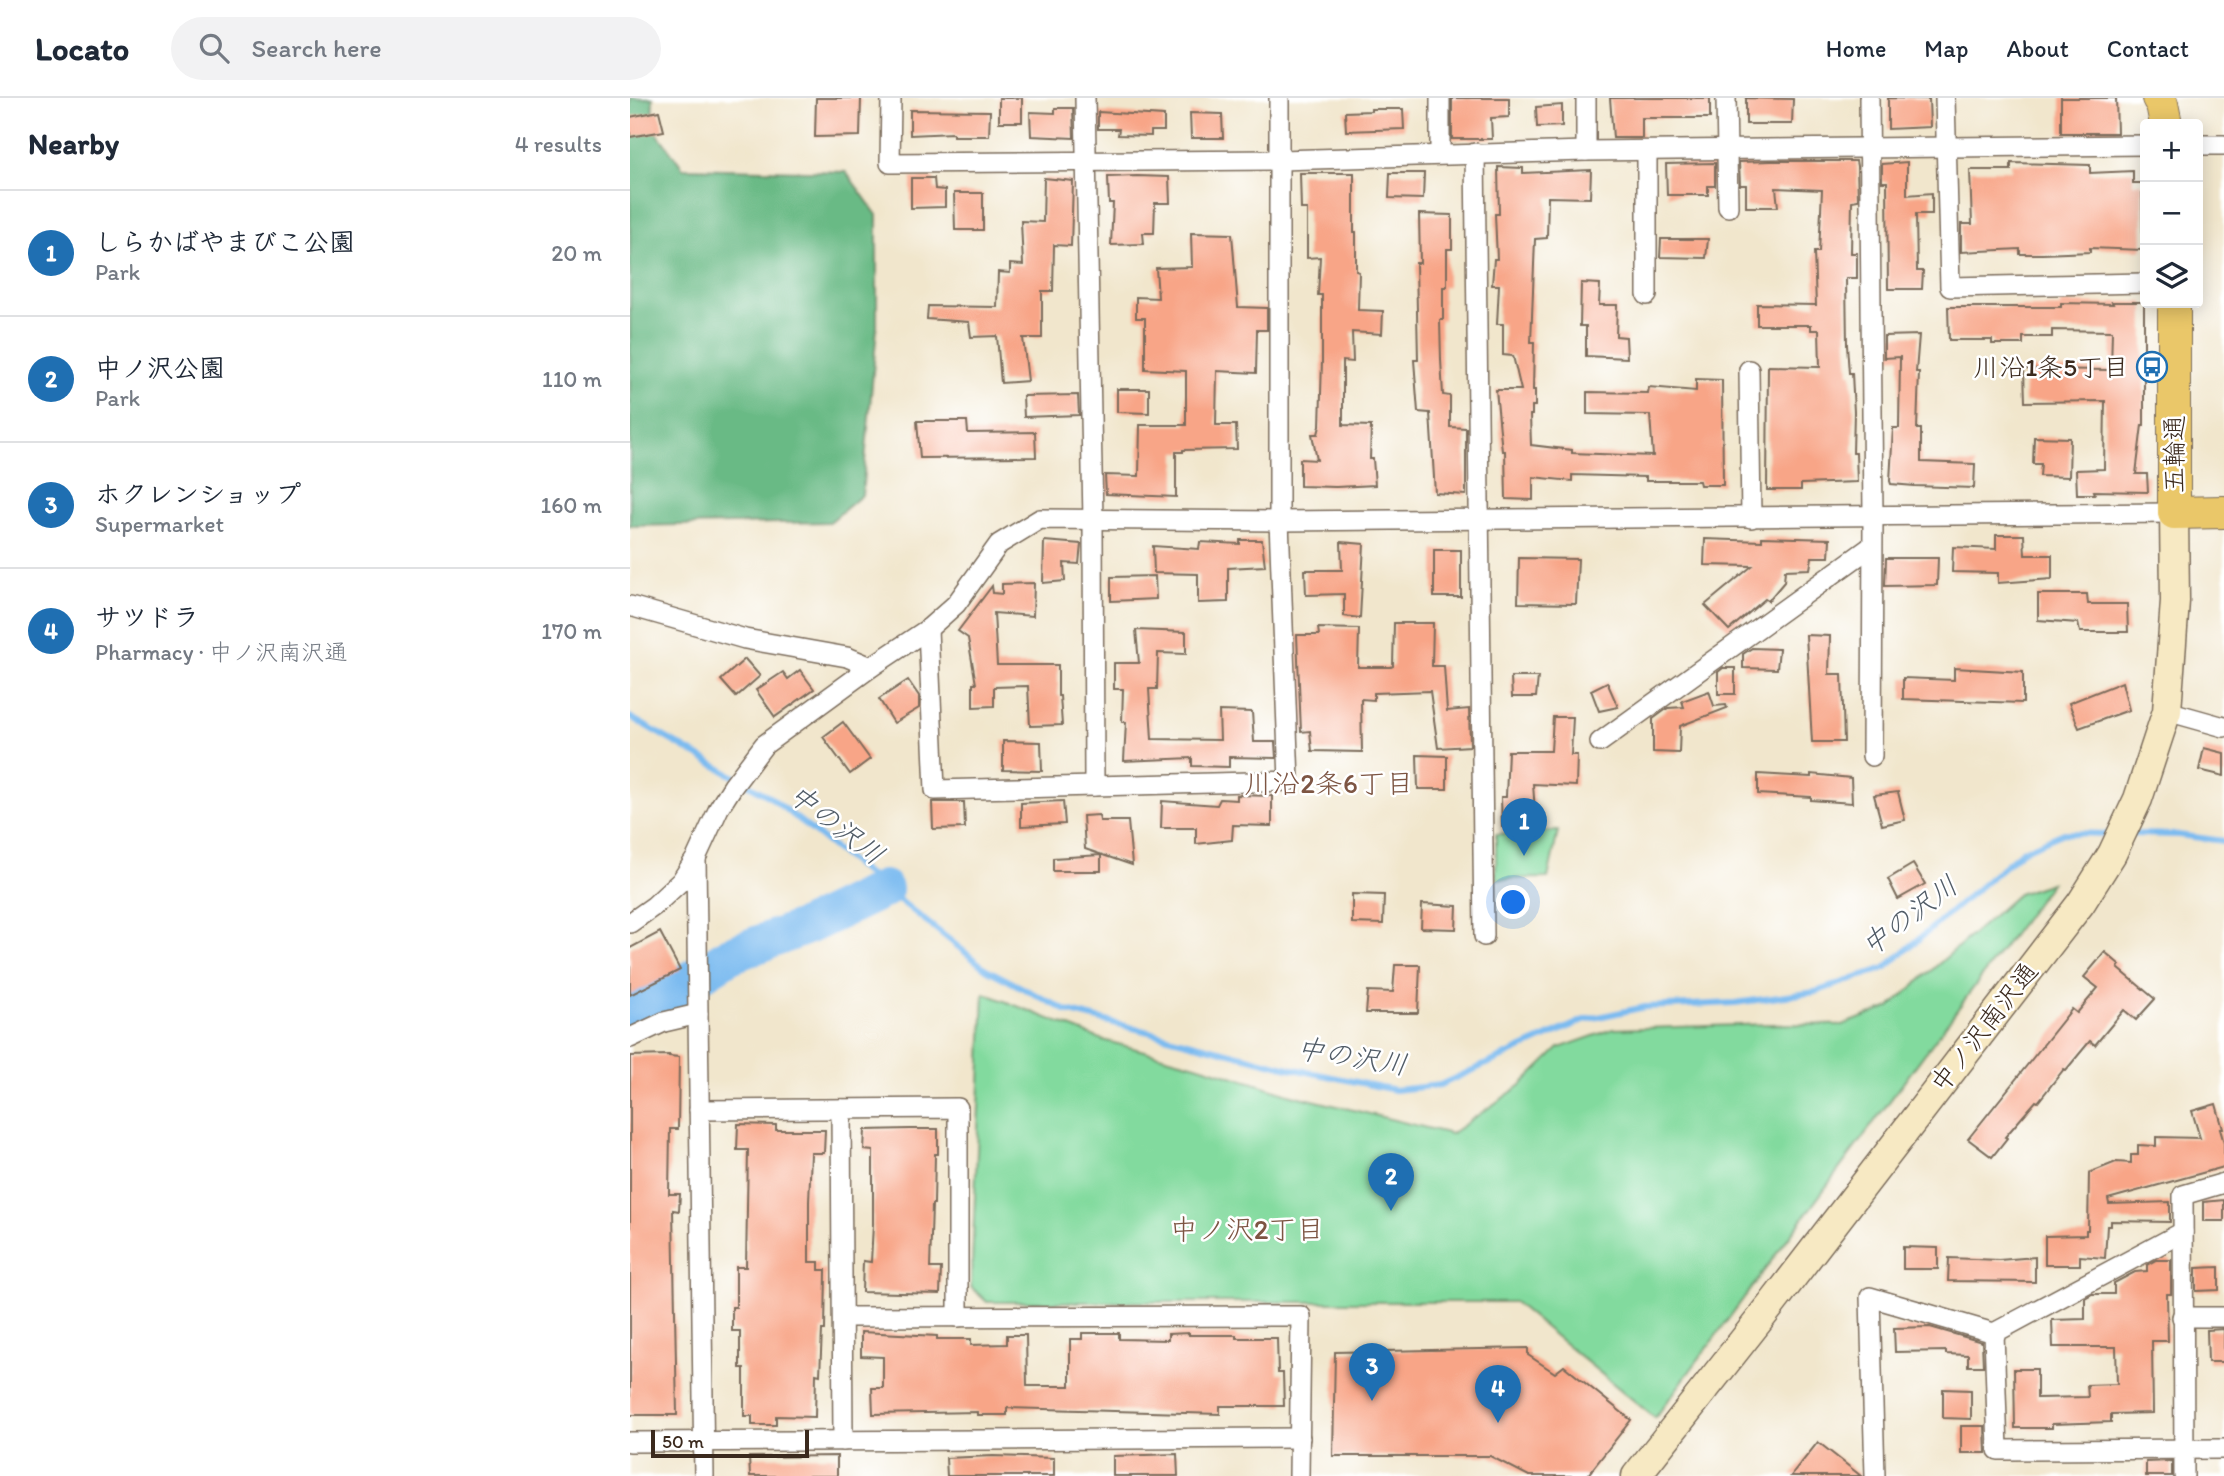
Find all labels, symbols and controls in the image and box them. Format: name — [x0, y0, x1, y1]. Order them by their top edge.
search box — [171, 17, 661, 80]
text: Locato — [35, 29, 129, 68]
icon: search — [195, 29, 233, 67]
text: Search here — [251, 32, 382, 64]
text: Home — [1826, 34, 1886, 63]
text: Map — [1924, 34, 1968, 63]
text: About — [2006, 34, 2069, 63]
text: Contact — [2107, 34, 2189, 63]
map controls — [2140, 119, 2203, 308]
button: + — [2140, 119, 2203, 182]
text: Nearby — [28, 125, 119, 162]
text: 4 results — [515, 130, 602, 158]
button: − — [2140, 182, 2203, 245]
text: しらかばやまびこ公園 — [95, 226, 355, 258]
text: 1 — [46, 239, 56, 267]
text: 20 m — [551, 239, 602, 267]
button: layers — [2140, 245, 2203, 308]
text: Park — [95, 258, 140, 286]
bus stop icon: 川沿1条5丁目 — [2135, 350, 2169, 384]
place label: 川沿1条5丁目 — [1973, 351, 2129, 383]
text: 中ノ沢公園 — [95, 352, 225, 384]
text: 2 — [45, 365, 57, 393]
text: 110 m — [542, 365, 602, 393]
text: Park — [95, 384, 140, 412]
street label: 五輪通 — [2158, 415, 2190, 493]
text: ホクレンショップ — [95, 478, 301, 510]
text: 3 — [45, 491, 57, 519]
text: 160 m — [540, 491, 602, 519]
text: Supermarket — [95, 510, 224, 538]
text: サツドラ — [95, 601, 199, 633]
text: 4 — [44, 617, 58, 645]
text: 170 m — [541, 617, 602, 645]
text: Pharmacy · 中ノ沢南沢通 — [95, 638, 347, 666]
district label: 川沿2条6丁目 — [1244, 766, 1414, 800]
water label: 中の沢川 — [782, 776, 892, 872]
pin: 1 — [1501, 798, 1547, 856]
water label: 中の沢川 — [1854, 868, 1964, 962]
your location — [1496, 885, 1530, 919]
street label: 中ノ沢南沢通 — [1923, 956, 2045, 1098]
water label: 中の沢川 — [1294, 1030, 1410, 1082]
pin: 2 — [1368, 1153, 1414, 1211]
district label: 中ノ沢2丁目 — [1170, 1212, 1324, 1246]
pin: 3 — [1349, 1343, 1395, 1401]
pin: 4 — [1475, 1365, 1521, 1423]
scale bar — [651, 1427, 808, 1459]
text: 50 m — [662, 1430, 704, 1453]

